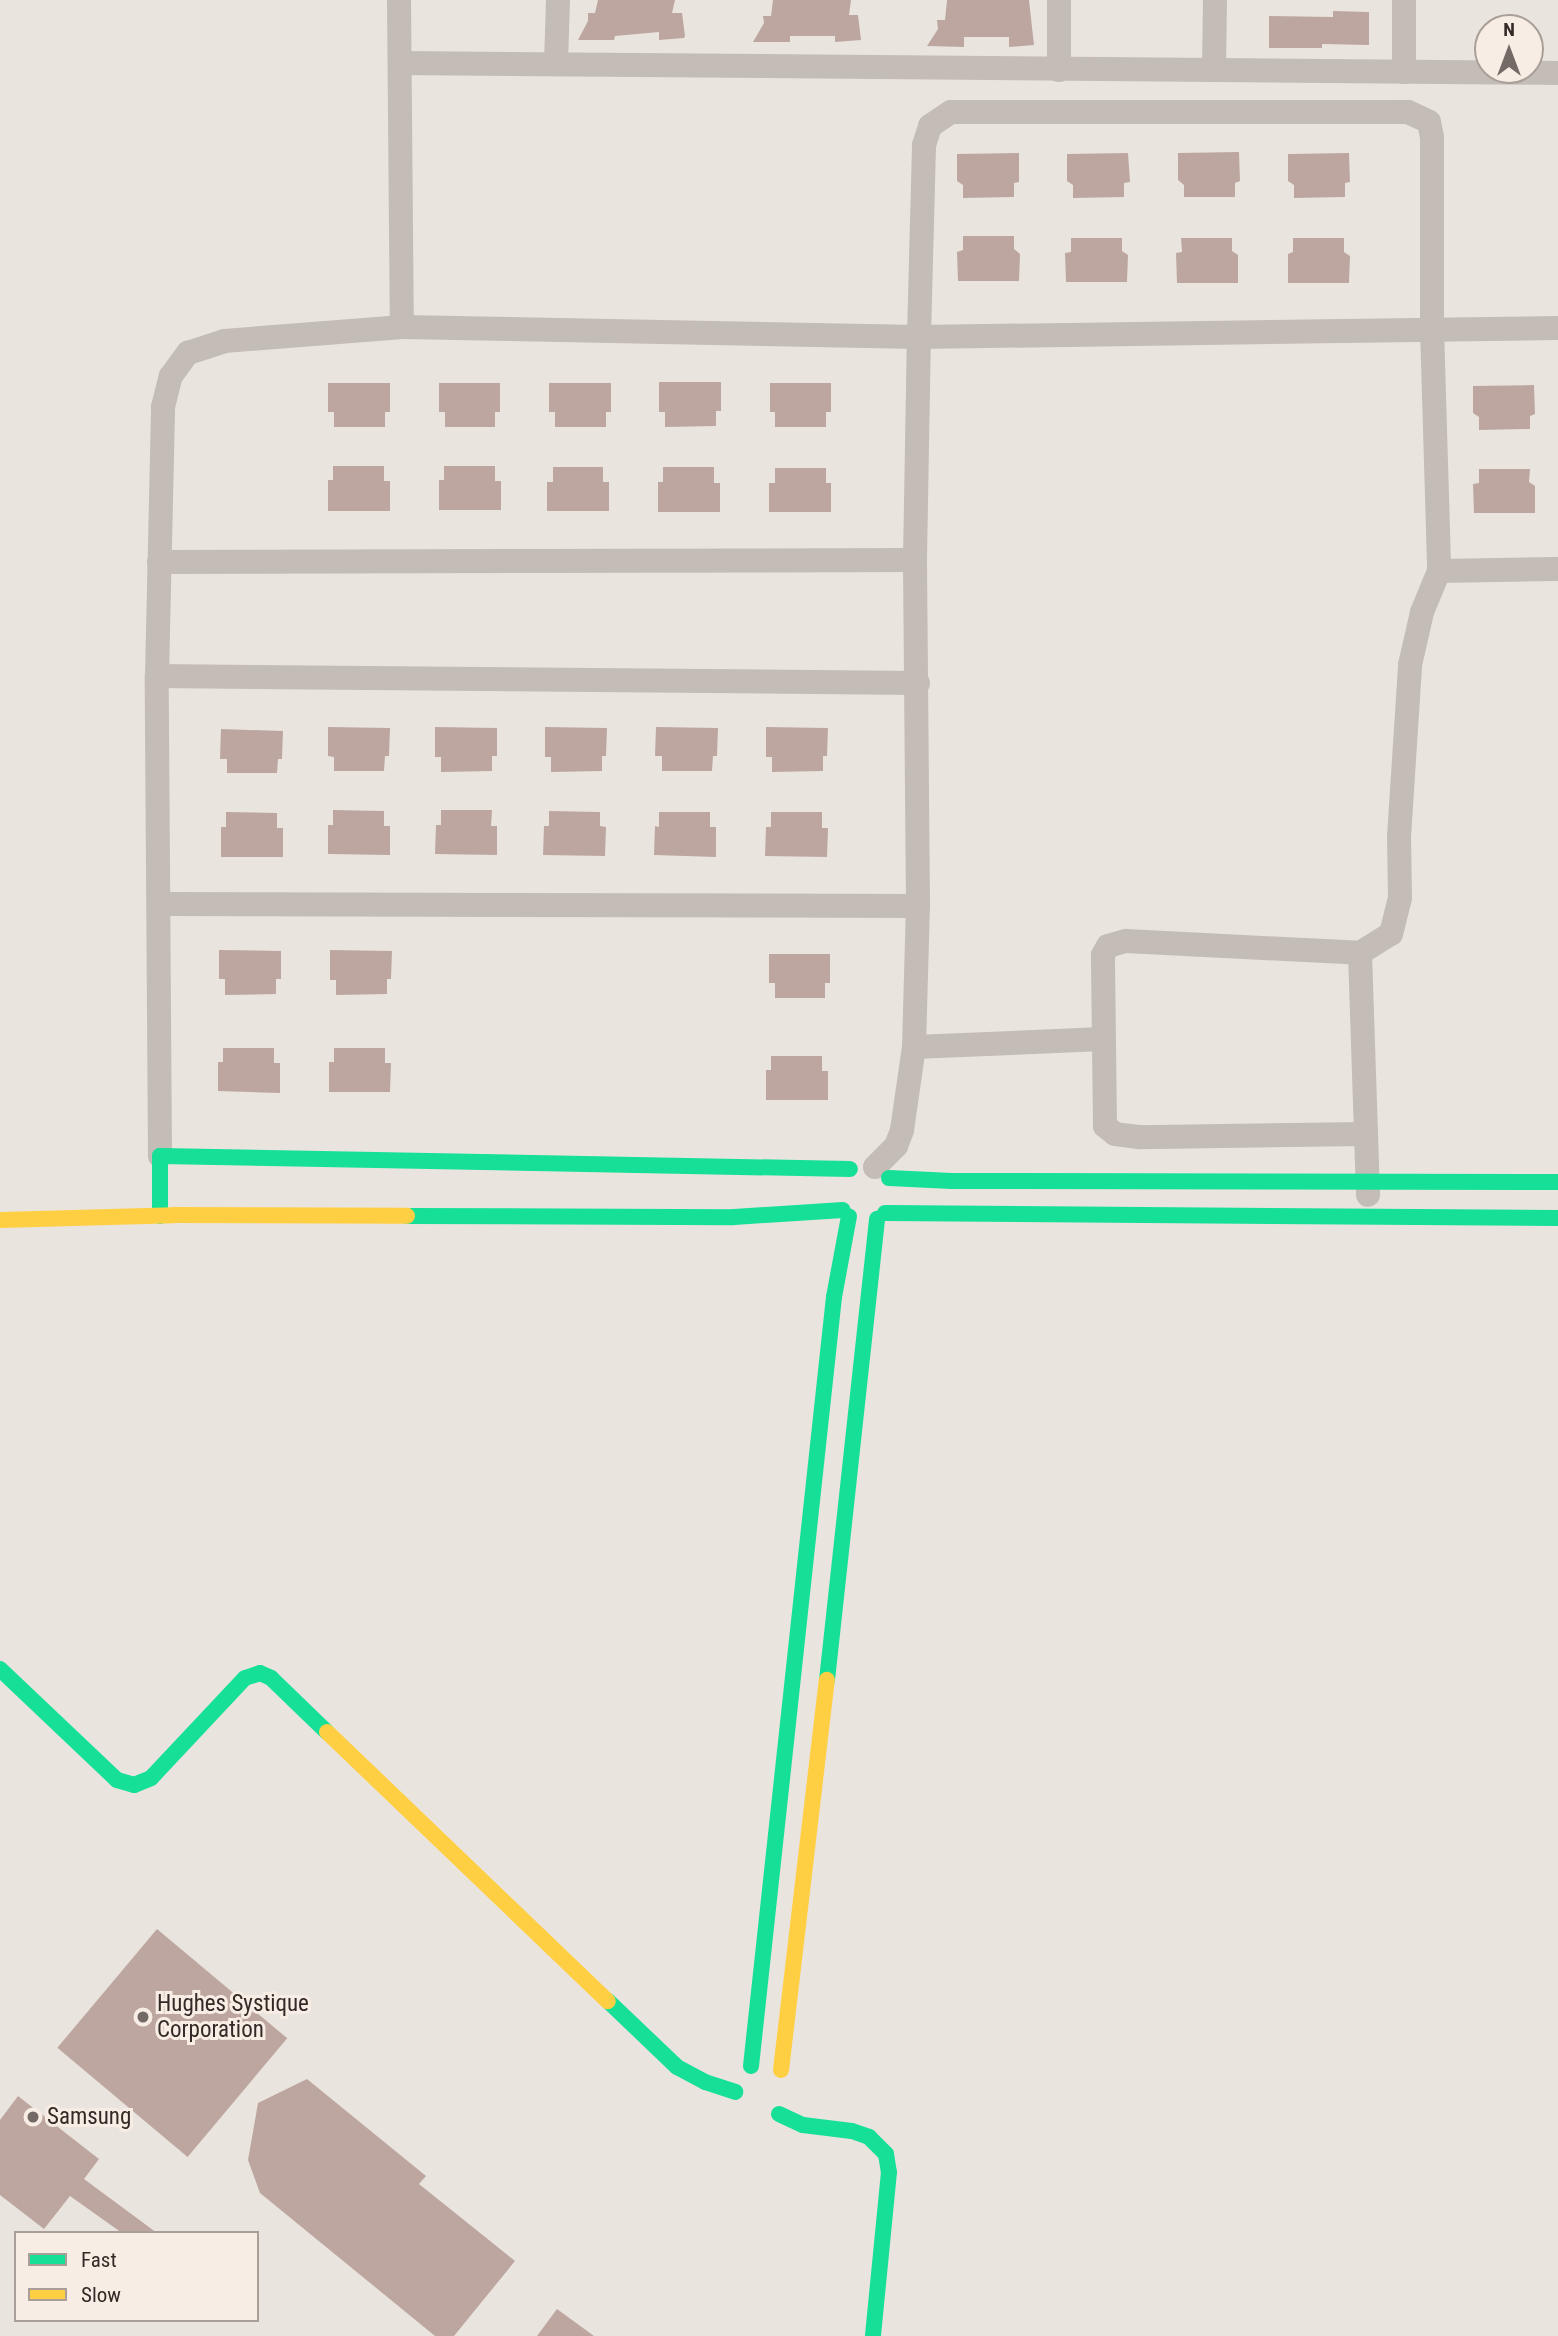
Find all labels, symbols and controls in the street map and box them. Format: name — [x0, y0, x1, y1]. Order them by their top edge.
north arrow — [1474, 14, 1544, 84]
text: N — [1503, 18, 1515, 41]
place label: Hughes Systique Corporation — [157, 1990, 309, 2044]
marker: Hughes Systique Corporation — [135, 2009, 151, 2025]
place label: Samsung — [47, 2103, 131, 2131]
marker: Samsung — [25, 2109, 41, 2125]
legend — [14, 2231, 259, 2322]
text: Fast — [81, 2248, 117, 2272]
text: Slow — [81, 2283, 121, 2307]

